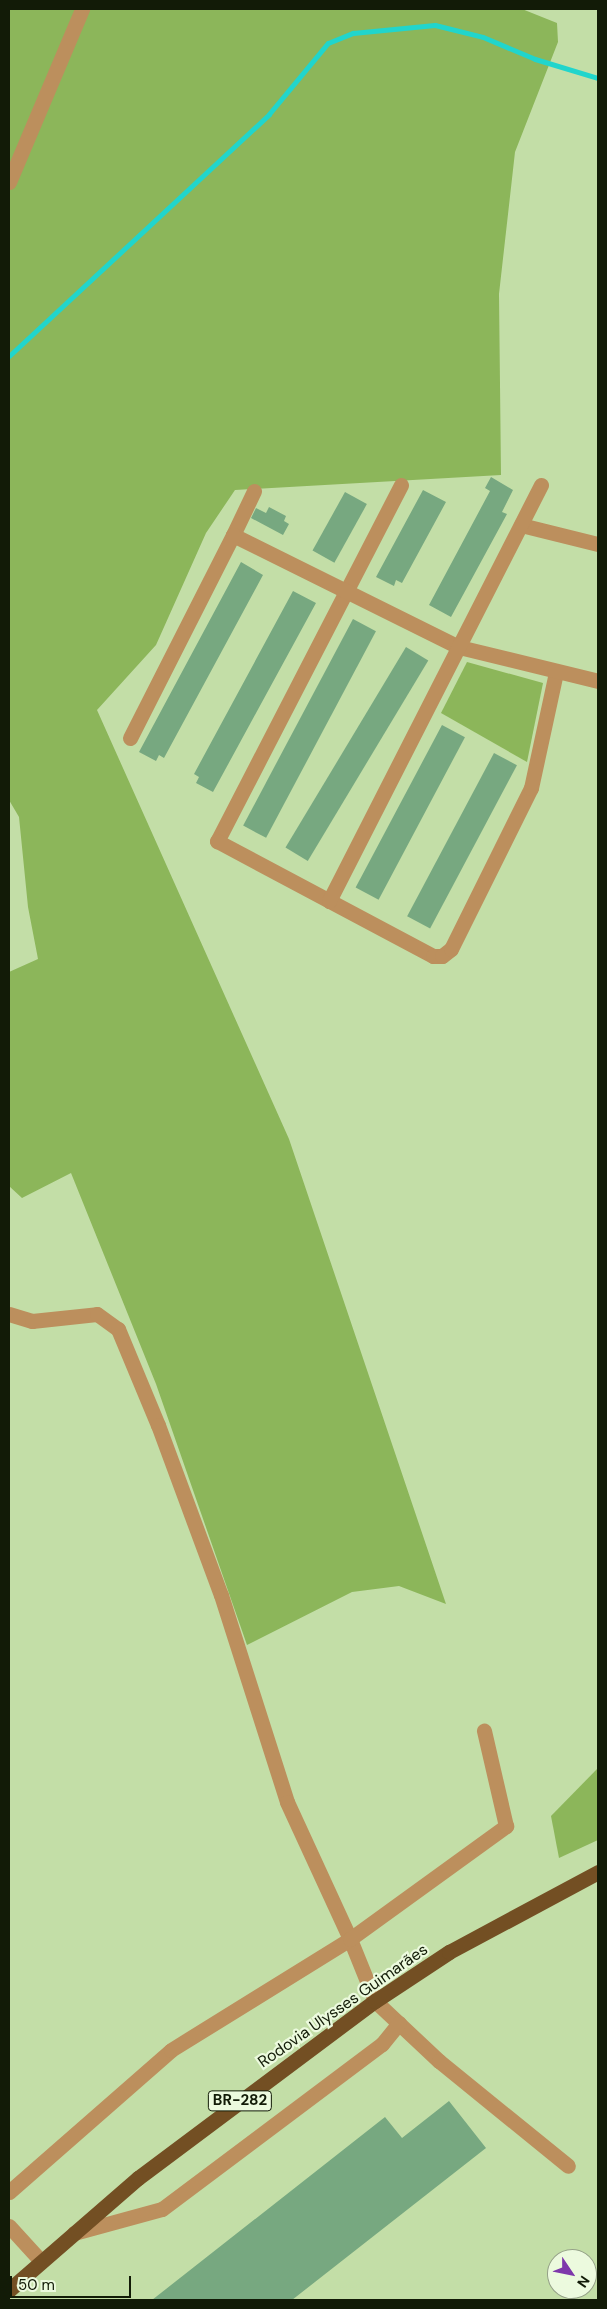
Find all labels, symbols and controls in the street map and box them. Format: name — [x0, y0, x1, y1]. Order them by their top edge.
street label: Rodovia Ulysses Guimarães — [255, 1940, 431, 2072]
road number: BR-282 — [208, 2088, 272, 2114]
north arrow — [547, 2249, 597, 2299]
scale bar — [12, 2266, 134, 2298]
text: N — [573, 2273, 594, 2291]
text: 50 m — [18, 2275, 55, 2295]

